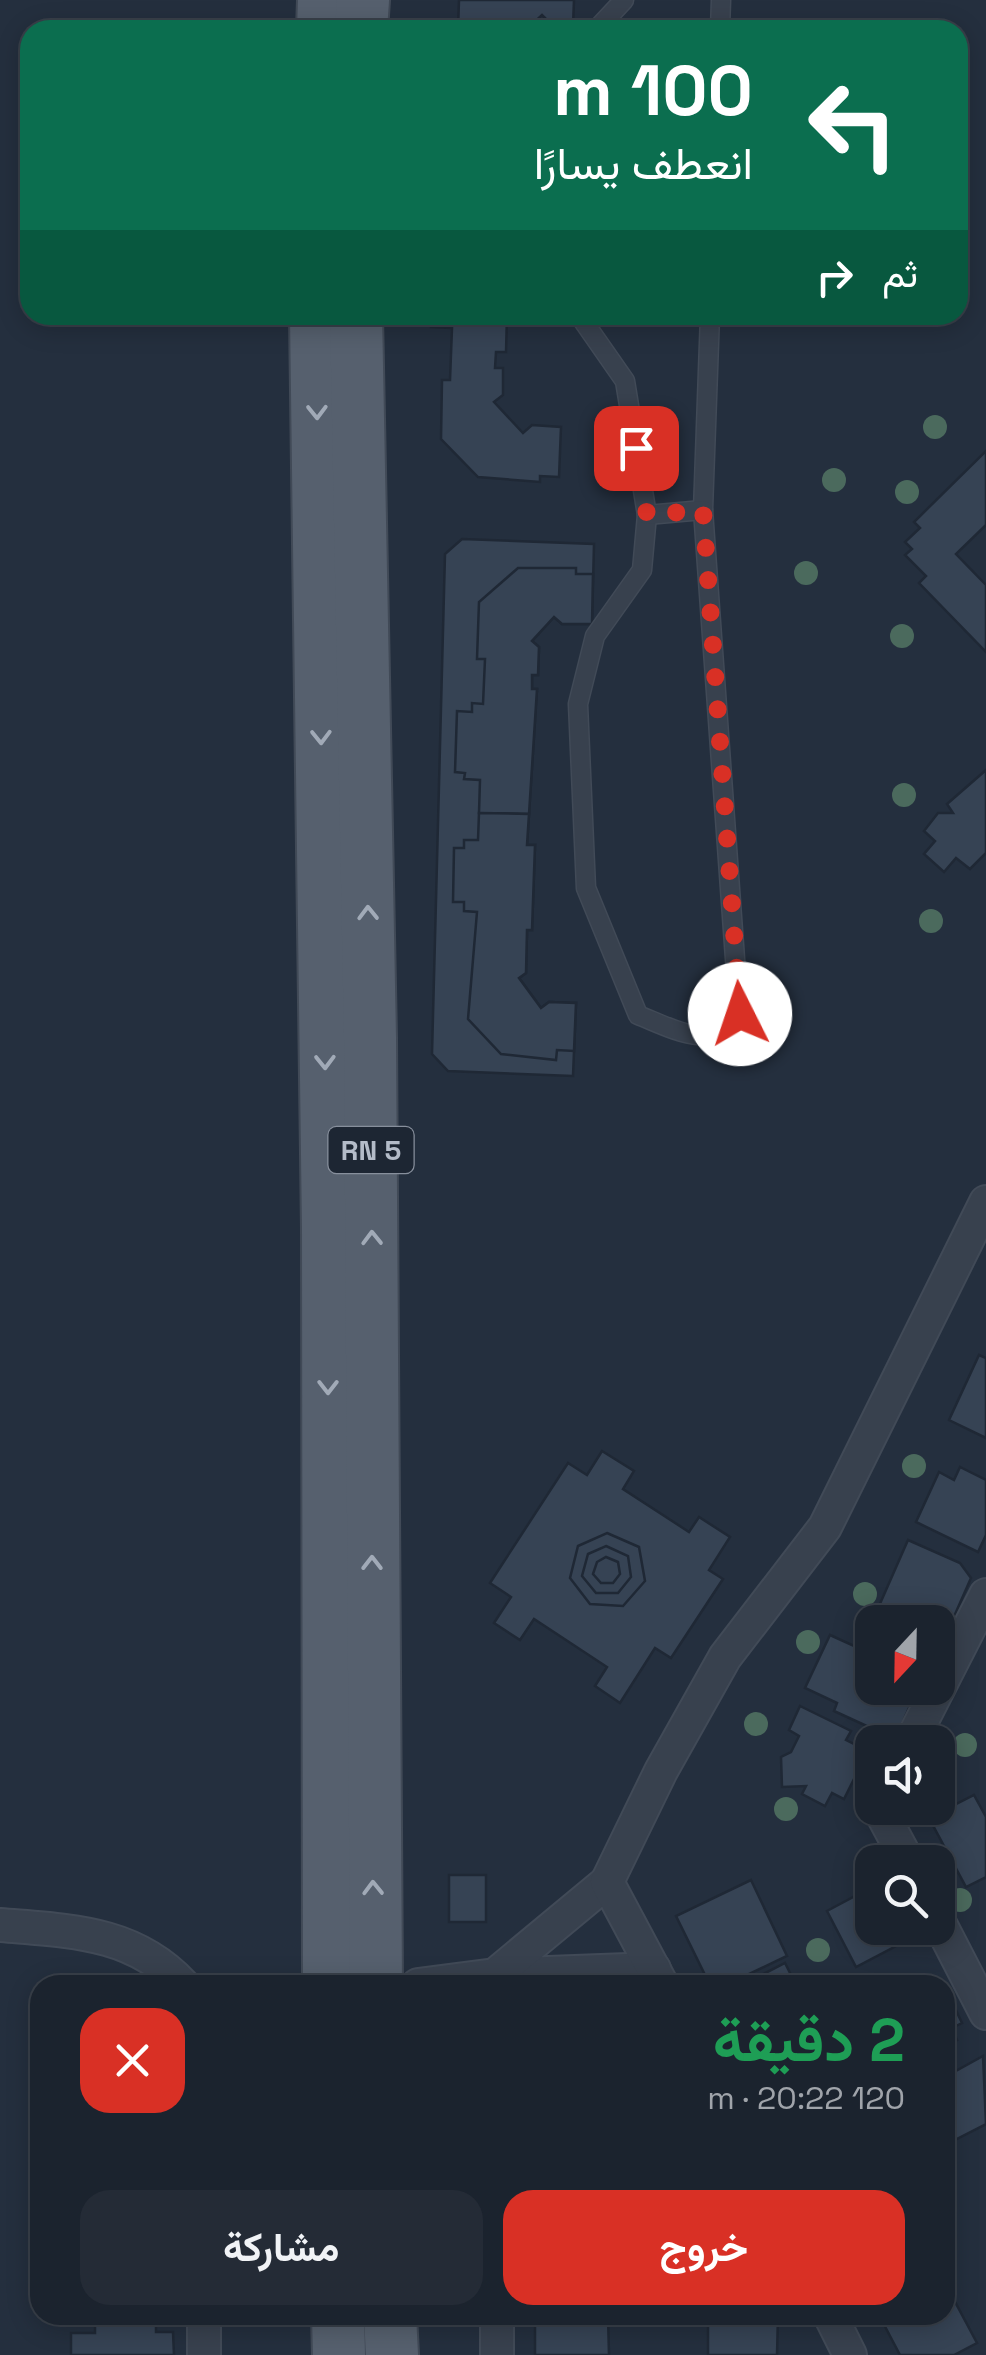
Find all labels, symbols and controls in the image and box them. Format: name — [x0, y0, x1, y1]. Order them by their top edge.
text: 100 m — [553, 46, 753, 135]
icon: left — [788, 60, 918, 190]
text: انعطف يسارًا — [534, 135, 753, 192]
icon: right — [807, 250, 862, 305]
text: ثم — [882, 250, 918, 298]
one-way arrow — [307, 405, 328, 421]
pin — [594, 406, 679, 491]
icon: arrive — [609, 421, 664, 476]
one-way arrow — [310, 730, 332, 746]
one-way arrow — [357, 904, 378, 920]
position arrow — [688, 962, 792, 1066]
one-way arrow — [315, 1055, 336, 1071]
road number: RN 5 — [328, 1127, 414, 1173]
one-way arrow — [361, 1229, 383, 1244]
one-way arrow — [317, 1380, 339, 1396]
one-way arrow — [361, 1554, 383, 1570]
north arrow — [855, 1605, 955, 1705]
map controls — [855, 1605, 955, 1945]
button: sound — [855, 1725, 955, 1825]
button: search — [855, 1845, 955, 1945]
one-way arrow — [363, 1879, 384, 1895]
text: 2 دقيقة — [713, 2002, 905, 2079]
button: close — [80, 2008, 185, 2113]
text: 120 m · 20:22 — [707, 2078, 905, 2118]
button: مشاركة — [80, 2190, 483, 2305]
button: خروج — [503, 2190, 905, 2305]

